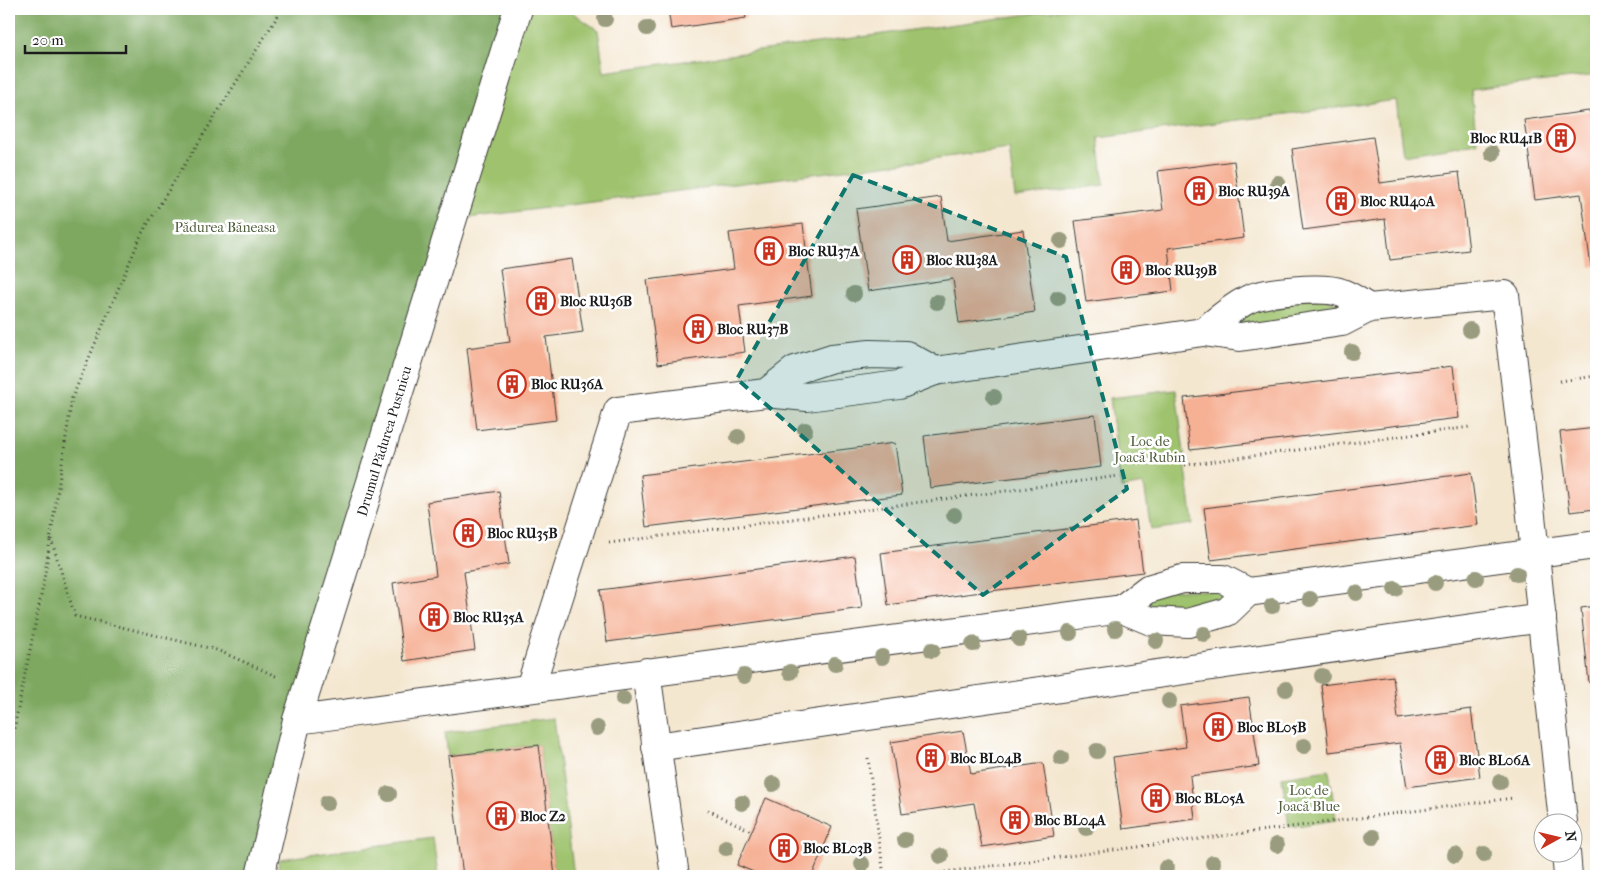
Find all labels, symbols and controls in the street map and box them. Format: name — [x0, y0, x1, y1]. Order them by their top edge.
scale bar — [25, 22, 126, 54]
text: 20 m — [32, 31, 64, 49]
building icon: Bloc RU41B — [1546, 123, 1576, 153]
place label: Bloc RU41B — [1470, 130, 1542, 147]
building icon: Bloc RU39A — [1184, 176, 1214, 206]
place label: Bloc RU39A — [1218, 183, 1291, 200]
building icon: Bloc RU40A — [1326, 186, 1356, 216]
place label: Bloc RU40A — [1360, 193, 1436, 210]
park label: Pădurea Băneasa — [174, 219, 276, 236]
building icon: Bloc RU37A — [754, 236, 784, 266]
place label: Bloc RU37A — [788, 243, 860, 260]
building icon: Bloc RU38A — [892, 245, 922, 275]
place label: Bloc RU38A — [926, 252, 998, 269]
building icon: Bloc RU39B — [1111, 255, 1141, 285]
place label: Bloc RU39B — [1145, 262, 1217, 279]
building icon: Bloc RU36B — [526, 286, 556, 316]
place label: Bloc RU36B — [560, 293, 632, 310]
building icon: Bloc RU37B — [683, 314, 713, 344]
place label: Bloc RU37B — [717, 321, 788, 338]
street label: Drumul Pădurea Pustnicu — [354, 364, 415, 518]
building icon: Bloc RU36A — [497, 369, 527, 399]
place label: Bloc RU36A — [531, 376, 604, 393]
park label: Loc de Joacă Rubin — [1113, 433, 1186, 466]
building icon: Bloc RU35B — [453, 518, 483, 548]
place label: Bloc RU35B — [487, 525, 558, 542]
building icon: Bloc RU35A — [419, 602, 449, 632]
place label: Bloc RU35A — [453, 609, 524, 626]
building icon: Bloc BL05B — [1203, 712, 1233, 742]
place label: Bloc BL05B — [1237, 719, 1306, 736]
building icon: Bloc BL04B — [916, 743, 946, 773]
building icon: Bloc BL06A — [1425, 745, 1455, 775]
place label: Bloc BL04B — [950, 750, 1022, 767]
place label: Bloc BL06A — [1459, 752, 1531, 769]
park label: Loc de Joacă Blue — [1277, 782, 1340, 815]
building icon: Bloc BL05A — [1141, 783, 1171, 813]
place label: Bloc BL05A — [1175, 790, 1245, 807]
building icon: Bloc Z2 — [486, 801, 516, 831]
building icon: Bloc BL04A — [1000, 805, 1030, 835]
place label: Bloc Z2 — [520, 808, 566, 825]
place label: Bloc BL04A — [1034, 812, 1106, 829]
north arrow — [1532, 812, 1582, 862]
text: N — [1561, 830, 1580, 843]
building icon: Bloc BL03B — [769, 833, 799, 863]
place label: Bloc BL03B — [803, 840, 872, 857]

